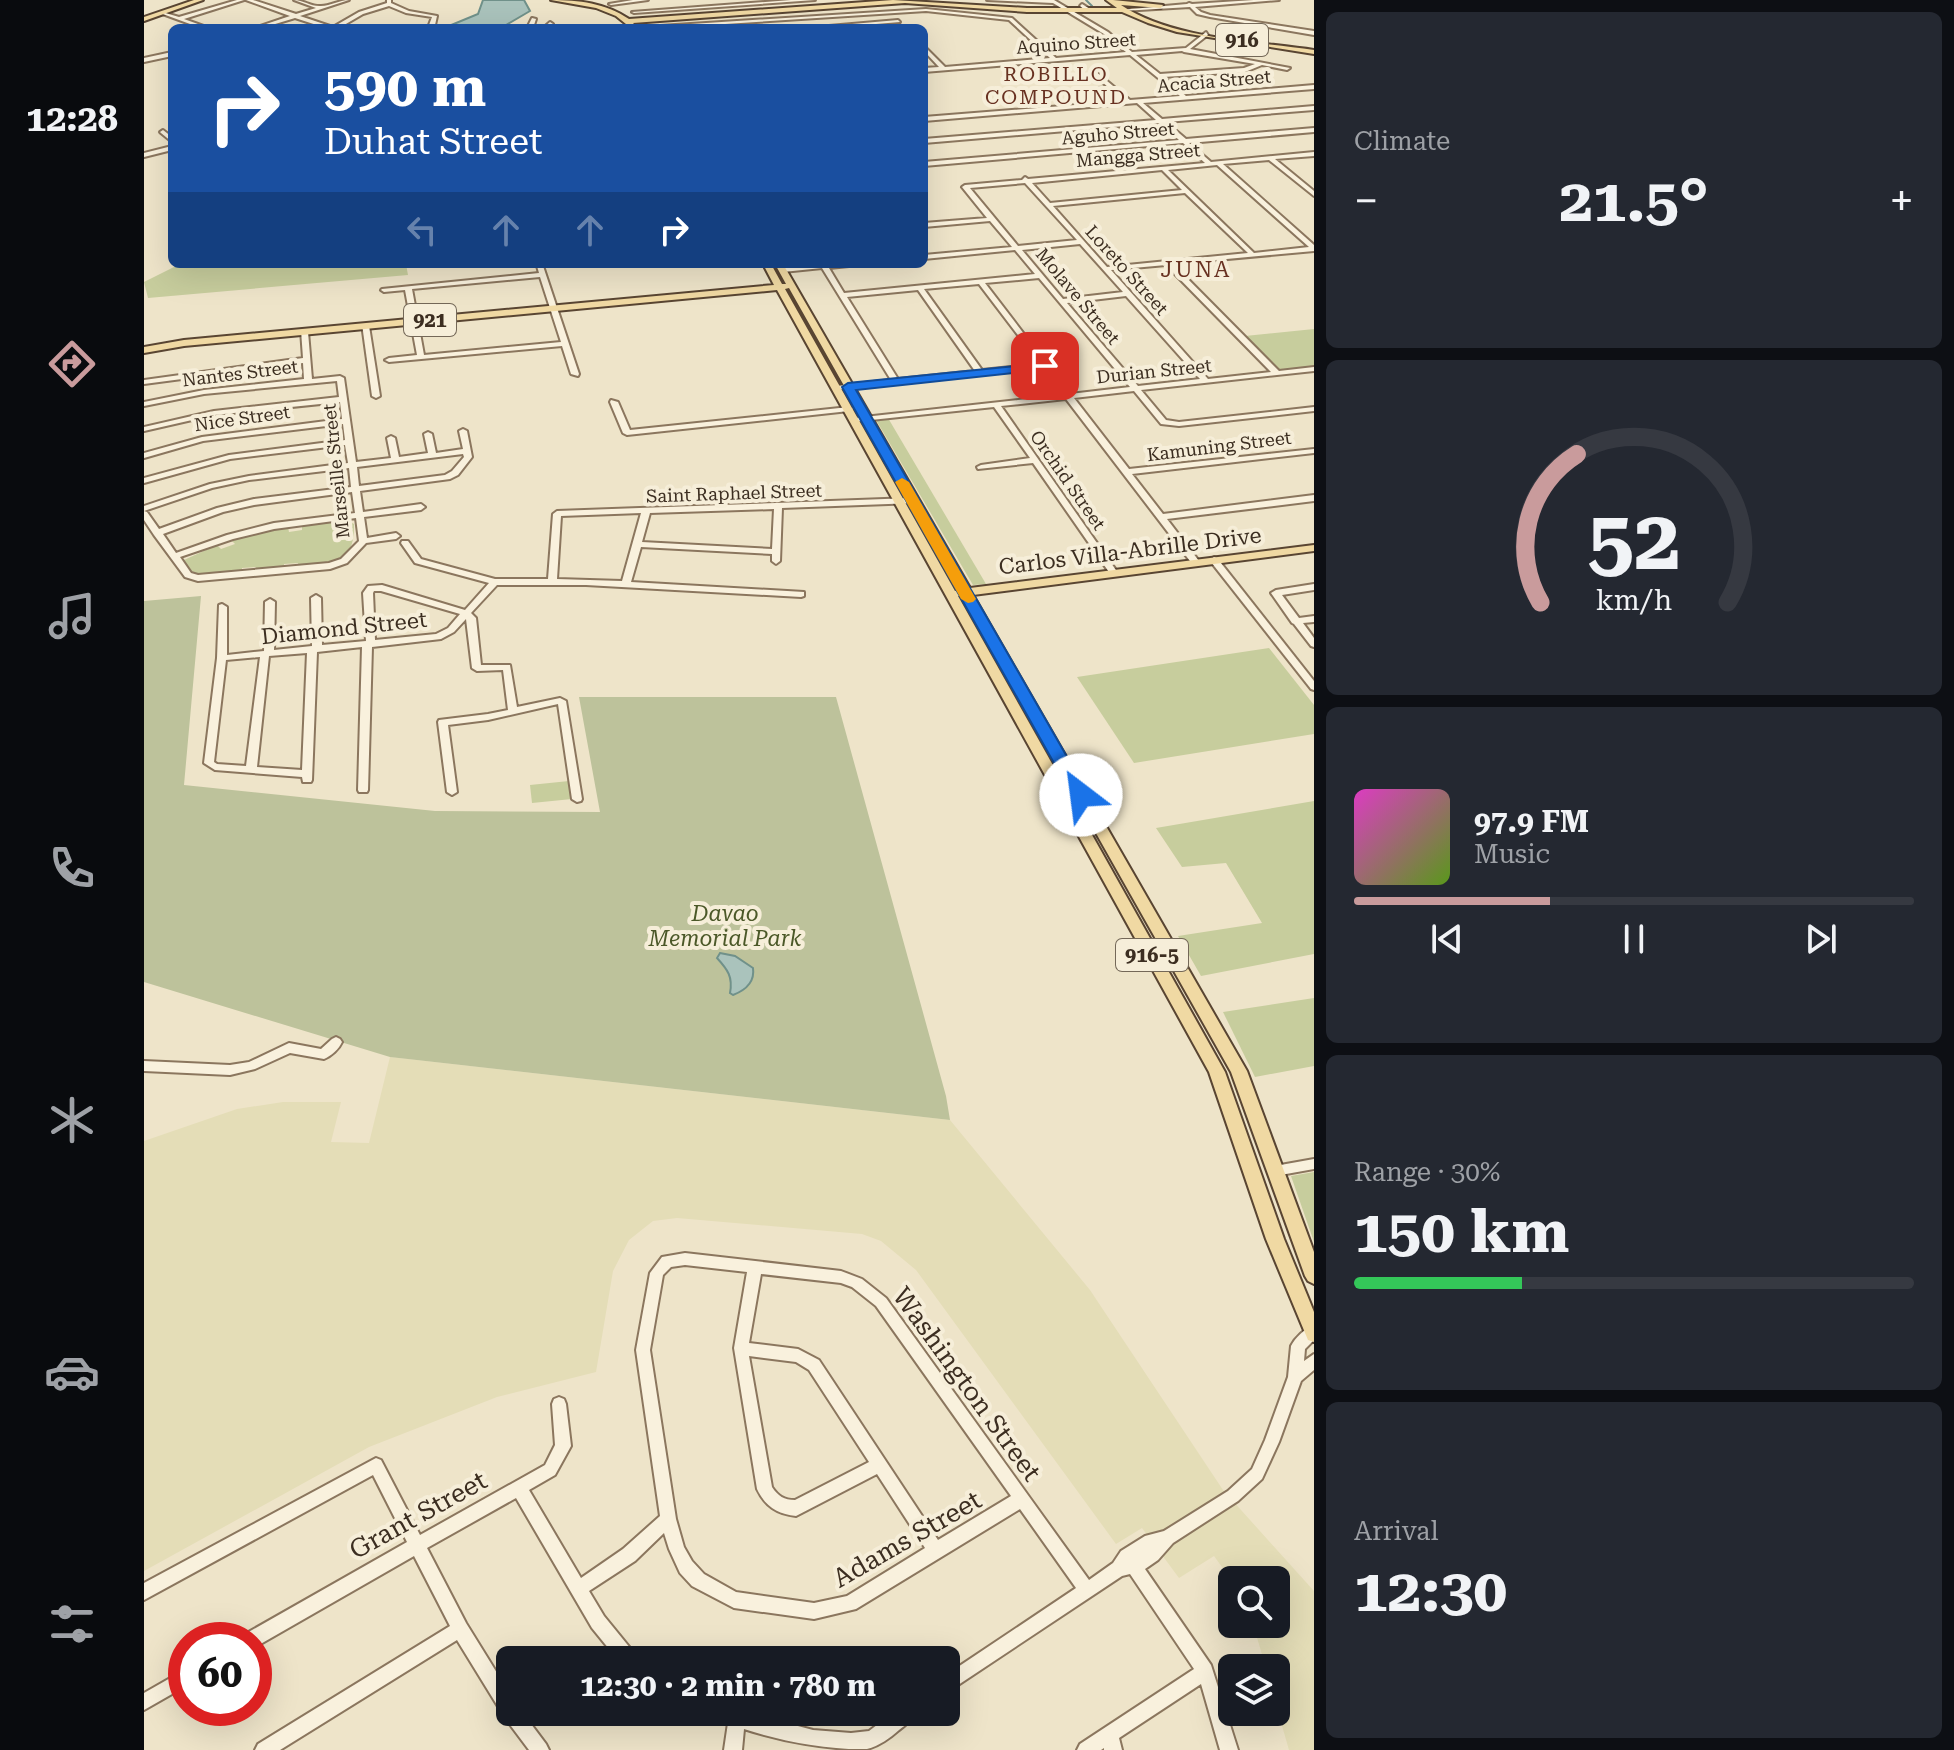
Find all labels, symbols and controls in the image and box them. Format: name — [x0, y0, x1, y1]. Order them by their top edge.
road number: 916 — [1216, 24, 1268, 56]
street label: Aquino Street — [1015, 28, 1137, 58]
text: 590 m — [324, 54, 486, 120]
icon: right — [192, 56, 296, 160]
district label: ROBILLO COMPOUND — [985, 62, 1127, 109]
street label: Acacia Street — [1156, 66, 1272, 96]
text: 12:28 — [26, 98, 118, 140]
street label: Aguho Street — [1061, 118, 1176, 148]
text: Duhat Street — [324, 121, 542, 163]
text: Climate — [1354, 126, 1450, 156]
street label: Mangga Street — [1075, 139, 1201, 171]
text: 21.5° — [1559, 165, 1709, 236]
text: − — [1354, 175, 1379, 227]
text: + — [1889, 175, 1914, 227]
icon: left — [400, 208, 444, 252]
icon: ahead — [484, 208, 528, 252]
icon: ahead — [568, 208, 612, 252]
icon: right — [652, 208, 696, 252]
street label: Loreto Street — [1081, 221, 1173, 319]
street label: Molave Street — [1032, 244, 1124, 349]
district label: JUNA — [1161, 257, 1231, 282]
road number: 921 — [404, 304, 456, 336]
pin — [1011, 332, 1079, 400]
icon: directions — [44, 336, 100, 392]
icon: arrive — [1023, 344, 1067, 388]
street label: Durian Street — [1095, 354, 1213, 387]
street label: Nantes Street — [181, 355, 299, 391]
street label: Nice Street — [193, 401, 291, 435]
street label: Marseille Street — [318, 402, 354, 539]
street label: Orchid Street — [1026, 426, 1110, 534]
street label: Kamuning Street — [1146, 427, 1293, 465]
street label: Saint Raphael Street — [646, 479, 823, 507]
text: 52 — [1587, 492, 1681, 589]
street label: Carlos Villa-Abrille Drive — [997, 522, 1263, 580]
text: km/h — [1596, 584, 1672, 618]
icon: music — [44, 588, 100, 644]
street label: Diamond Street — [260, 607, 428, 649]
position arrow — [1039, 753, 1123, 837]
text: 97.9 FM — [1474, 804, 1589, 839]
text: Music — [1474, 839, 1550, 869]
icon: phone — [44, 840, 100, 896]
park label: Davao Memorial Park — [648, 901, 802, 951]
icon: previous — [1425, 917, 1469, 961]
icon: pause — [1612, 917, 1656, 961]
icon: next — [1799, 917, 1843, 961]
road number: 916-5 — [1116, 939, 1188, 971]
icon: climate — [44, 1092, 100, 1148]
text: Range · 30% — [1354, 1157, 1500, 1187]
text: 150 km — [1354, 1196, 1569, 1267]
street label: Washington Street — [887, 1281, 1048, 1487]
icon: car — [44, 1344, 100, 1400]
street label: Grant Street — [344, 1465, 492, 1565]
street label: Adams Street — [828, 1484, 987, 1594]
text: Arrival — [1354, 1516, 1439, 1546]
text: 12:30 — [1354, 1555, 1507, 1626]
map controls — [1218, 1566, 1290, 1726]
button: search — [1218, 1566, 1290, 1638]
icon: filters — [44, 1596, 100, 1652]
speed limit sign: 60 — [168, 1622, 272, 1726]
button: layers — [1218, 1654, 1290, 1726]
text: 12:30 · 2 min · 780 m — [580, 1668, 876, 1703]

